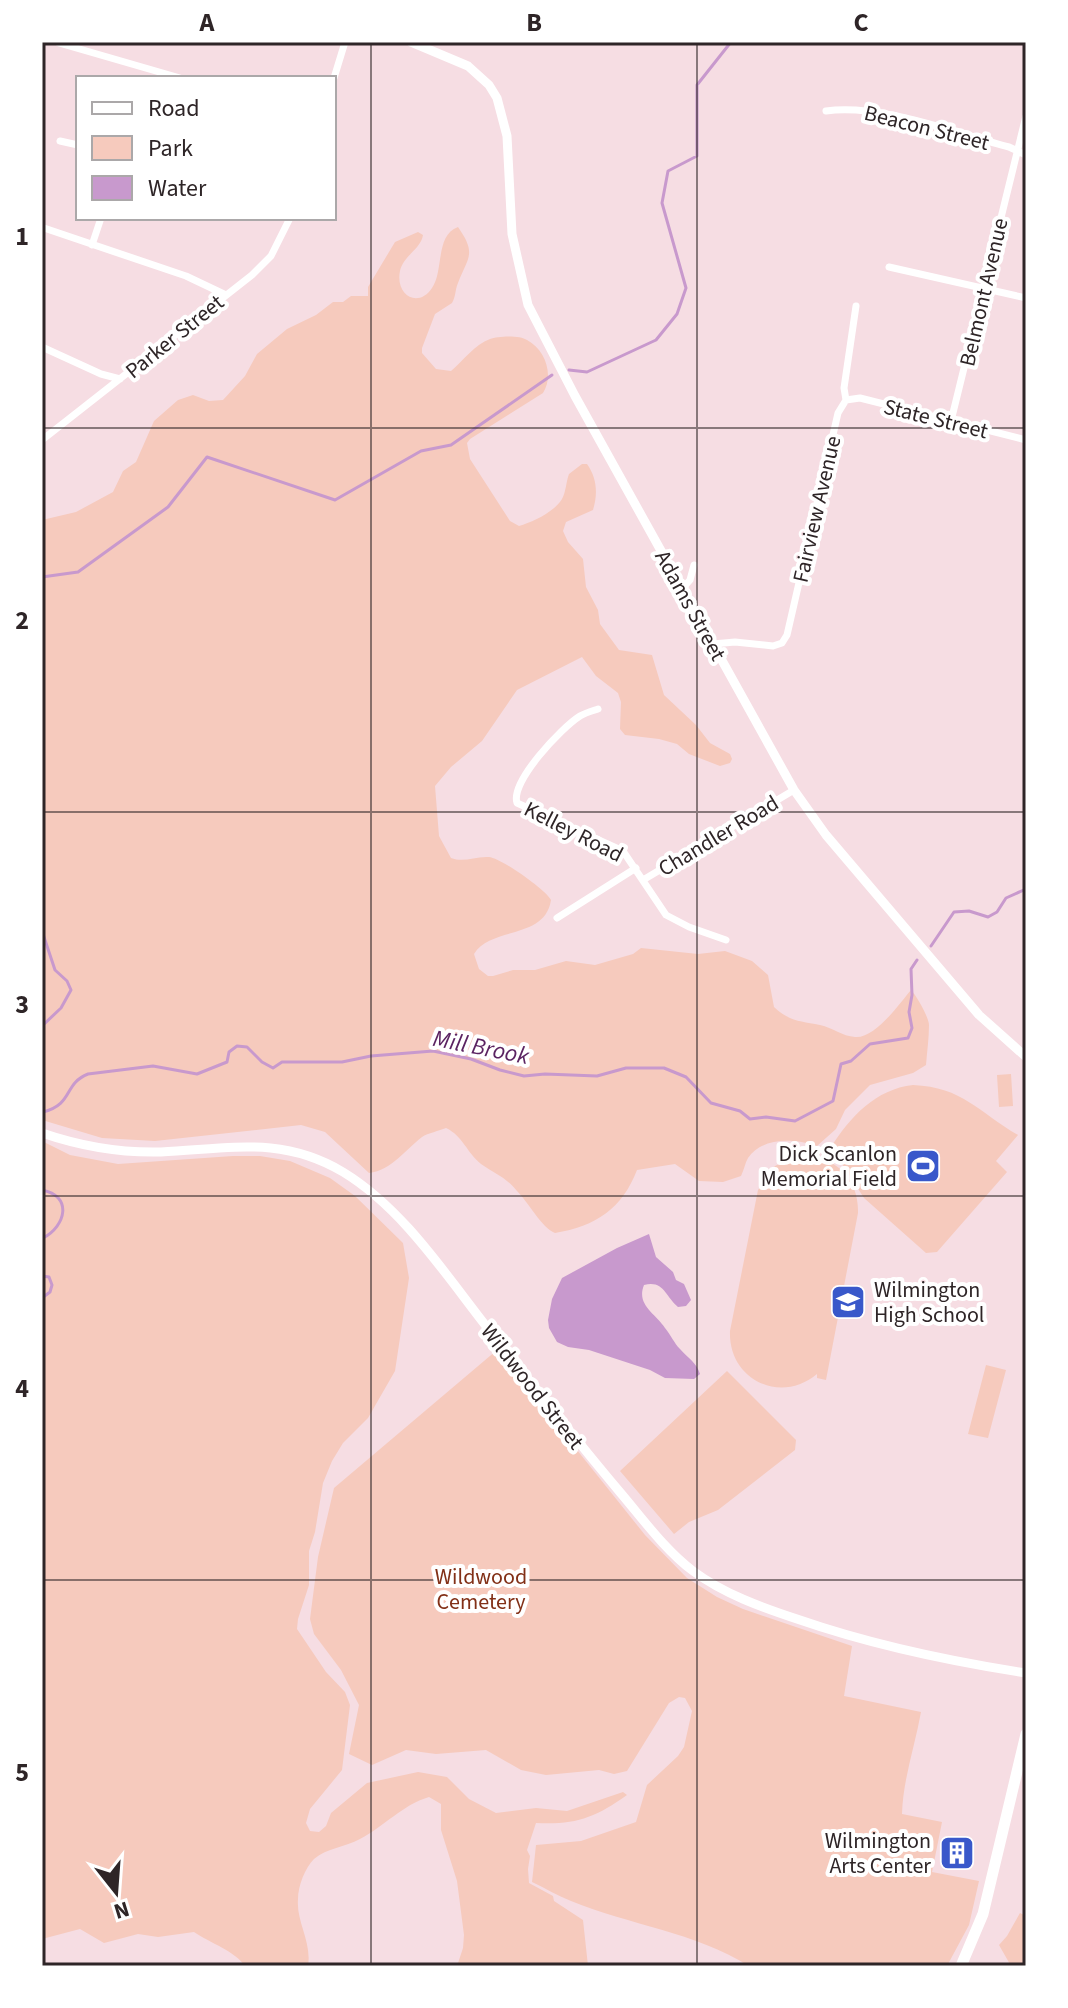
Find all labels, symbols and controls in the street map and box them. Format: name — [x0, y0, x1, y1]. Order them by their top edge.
text: A — [199, 4, 216, 41]
text: B — [526, 4, 542, 41]
text: C — [853, 4, 869, 41]
legend — [76, 76, 336, 220]
text: Road — [148, 91, 200, 126]
street label: Beacon Street — [861, 97, 993, 159]
text: Park — [148, 131, 193, 166]
text: Water — [148, 171, 207, 206]
street label: Belmont Avenue — [951, 215, 1017, 370]
text: 1 — [15, 218, 29, 255]
street label: Parker Street — [118, 287, 231, 387]
street label: State Street — [880, 391, 992, 448]
street label: Fairview Avenue — [785, 433, 849, 586]
street label: Adams Street — [647, 544, 734, 667]
text: 2 — [15, 602, 29, 639]
street label: Chandler Road — [652, 787, 785, 885]
street label: Kelley Road — [518, 793, 629, 871]
text: 3 — [15, 986, 29, 1023]
water label: Mill Brook — [430, 1021, 532, 1074]
place label: Dick Scanlon Memorial Field — [761, 1138, 897, 1195]
sports icon: Dick Scanlon Memorial Field — [904, 1147, 942, 1185]
place label: Wilmington High School — [874, 1274, 984, 1331]
school or university icon: Wilmington High School — [829, 1283, 867, 1321]
street label: Wildwood Street — [473, 1317, 592, 1457]
text: 4 — [15, 1370, 29, 1407]
park label: Wildwood Cemetery — [435, 1561, 527, 1618]
text: 5 — [15, 1754, 29, 1791]
place label: Wilmington Arts Center — [825, 1825, 931, 1882]
building icon: Wilmington Arts Center — [938, 1834, 976, 1872]
north arrow — [76, 1852, 156, 1932]
text: N — [110, 1893, 133, 1928]

